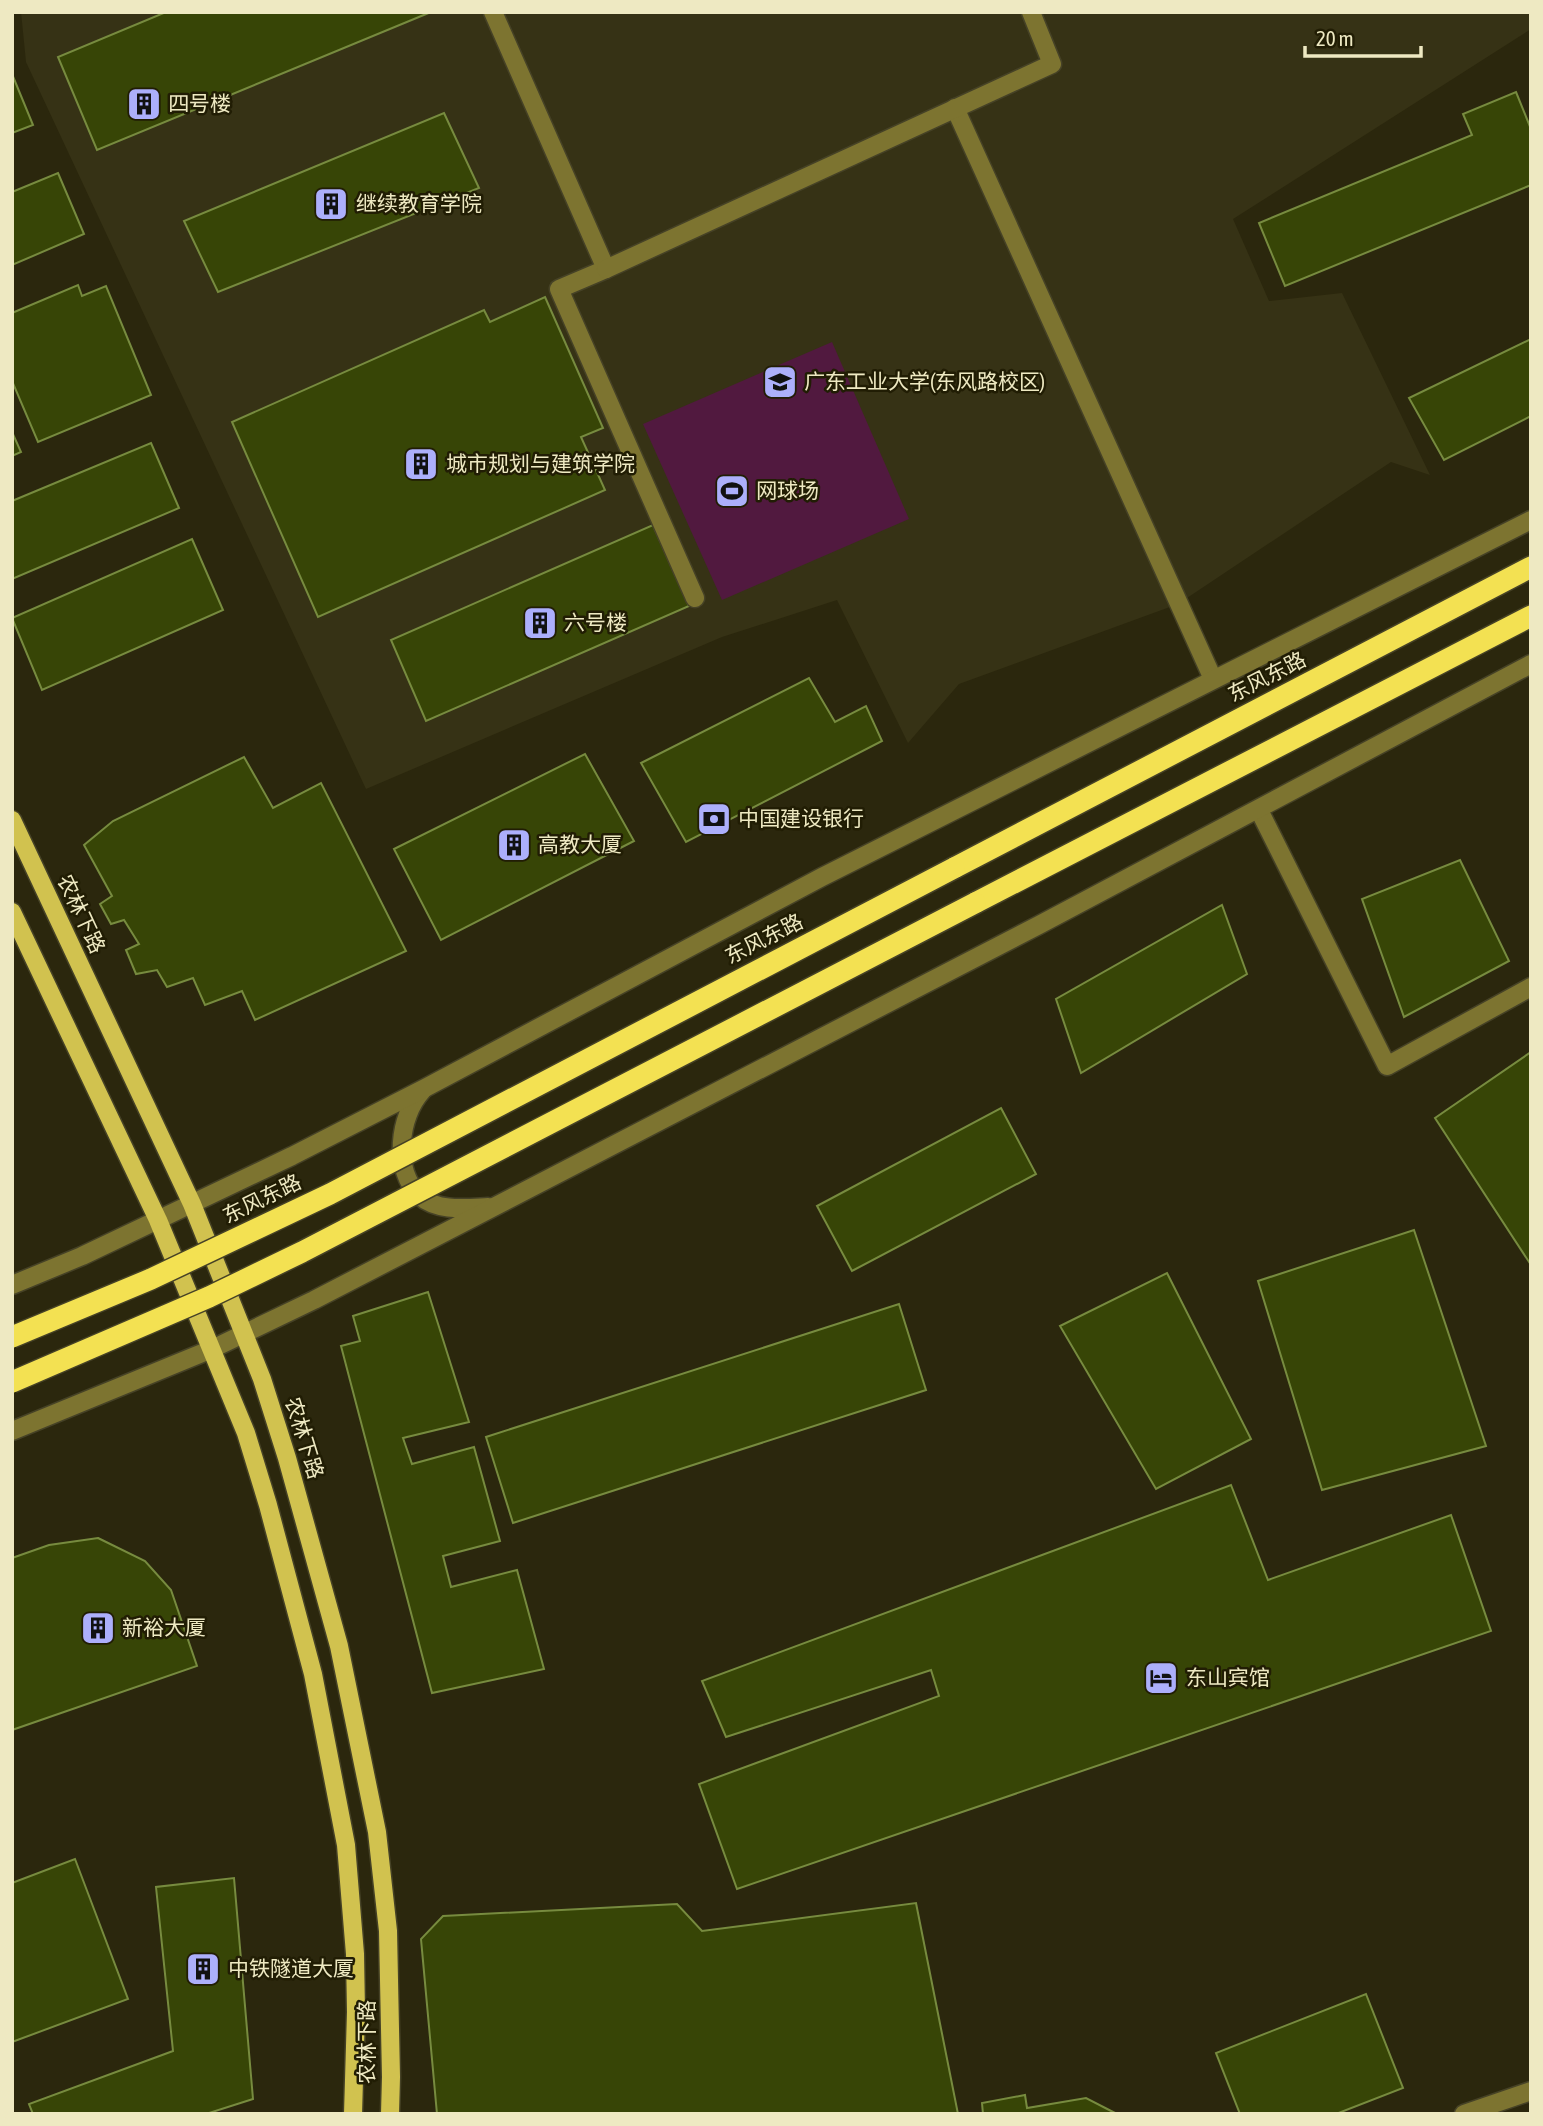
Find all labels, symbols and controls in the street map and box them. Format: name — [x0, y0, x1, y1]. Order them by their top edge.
scale bar — [1305, 14, 1420, 58]
text: 20 m — [1316, 26, 1354, 50]
building icon: 四号楼 — [125, 85, 163, 123]
place label: 四号楼 — [168, 91, 231, 115]
building icon: 继续教育学院 — [312, 185, 350, 223]
place label: 继续教育学院 — [356, 191, 482, 215]
school or university icon: 广东工业大学(东风路校区) — [761, 363, 799, 401]
place label: 广东工业大学(东风路校区) — [804, 369, 1045, 393]
building icon: 城市规划与建筑学院 — [402, 445, 440, 483]
place label: 城市规划与建筑学院 — [446, 451, 635, 475]
sports icon: 网球场 — [713, 472, 751, 510]
place label: 网球场 — [756, 478, 819, 502]
building icon: 六号楼 — [521, 604, 559, 642]
place label: 六号楼 — [564, 610, 627, 634]
street label: 东风东路 — [1224, 646, 1309, 706]
bank icon: 中国建设银行 — [695, 800, 733, 838]
place label: 中国建设银行 — [738, 806, 864, 830]
building icon: 高教大厦 — [495, 826, 533, 864]
place label: 高教大厦 — [538, 832, 622, 856]
street label: 农林下路 — [53, 870, 111, 957]
street label: 东风东路 — [721, 908, 806, 968]
street label: 东风东路 — [219, 1169, 305, 1227]
street label: 农林下路 — [281, 1394, 329, 1481]
building icon: 新裕大厦 — [79, 1609, 117, 1647]
place label: 新裕大厦 — [122, 1615, 206, 1639]
hotel icon: 东山宾馆 — [1142, 1659, 1180, 1697]
place label: 东山宾馆 — [1186, 1665, 1270, 1689]
building icon: 中铁隧道大厦 — [184, 1950, 222, 1988]
place label: 中铁隧道大厦 — [228, 1956, 354, 1980]
street label: 农林下路 — [354, 2000, 378, 2084]

